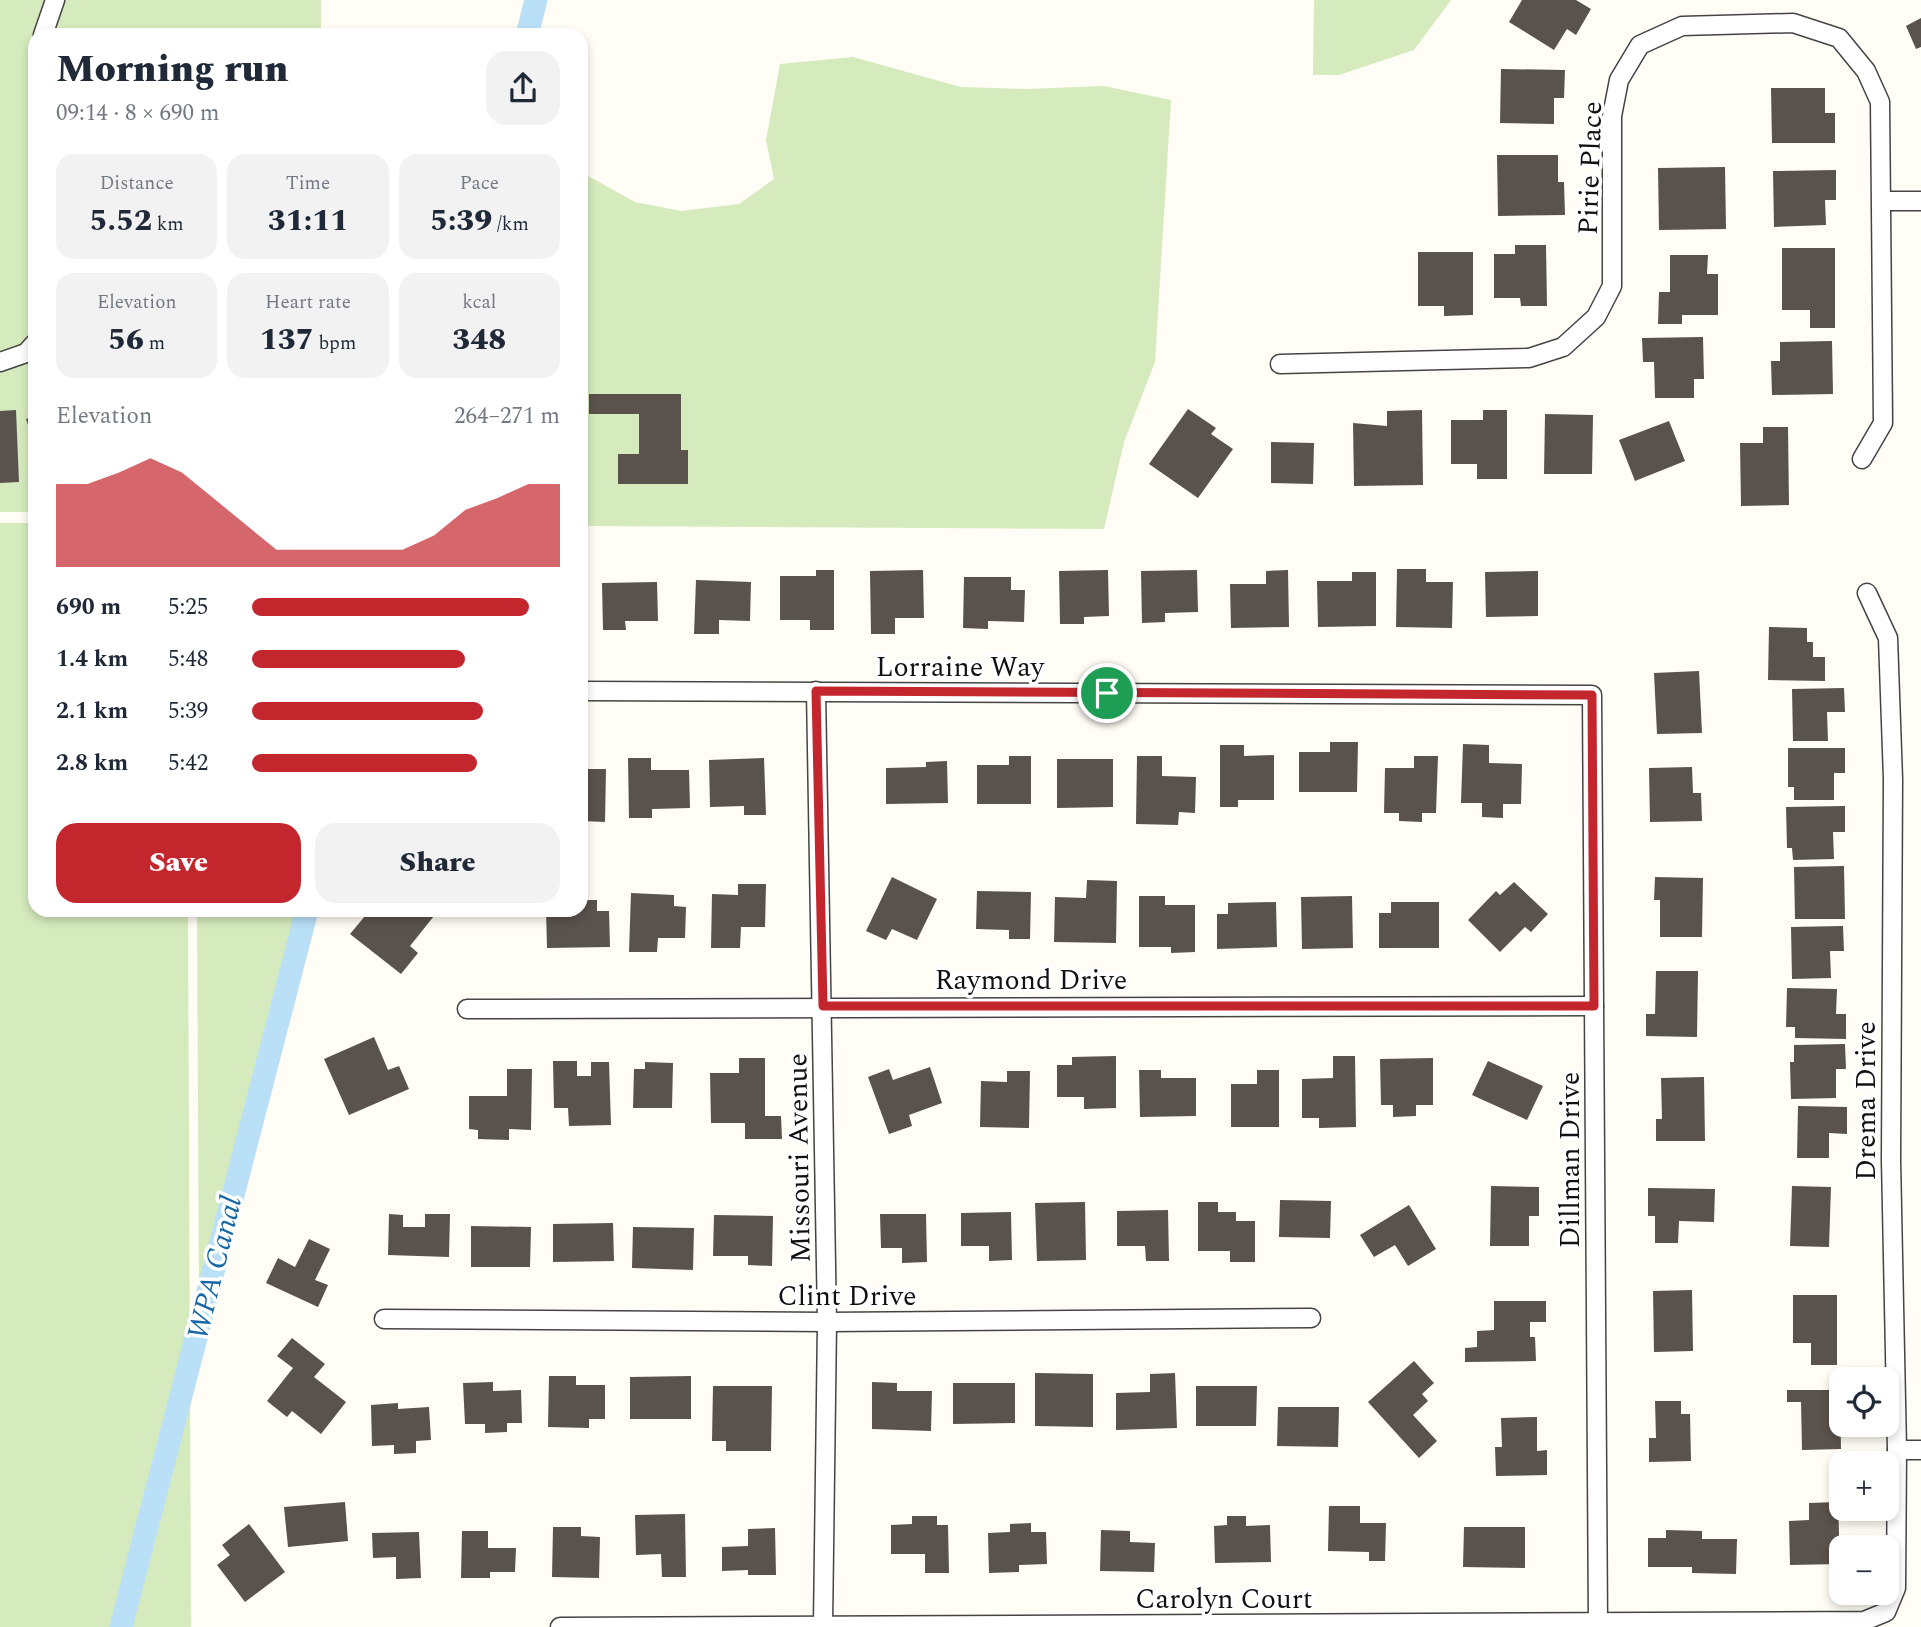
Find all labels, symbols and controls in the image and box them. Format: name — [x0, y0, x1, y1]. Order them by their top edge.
text: Morning run — [56, 41, 289, 99]
button: share — [486, 51, 560, 125]
text: 09:14 · 8 × 690 m — [56, 96, 220, 131]
street label: Pirie Place — [1567, 100, 1614, 236]
text: Distance — [100, 169, 174, 198]
text: Time — [286, 169, 330, 198]
text: Pace — [460, 169, 499, 198]
text: 5.52 — [90, 198, 152, 244]
text: 31:11 — [268, 198, 348, 244]
text: 5:39 — [430, 198, 492, 244]
text: km — [152, 210, 184, 239]
text: /km — [492, 210, 529, 239]
text: Elevation — [97, 288, 176, 317]
text: Heart rate — [265, 288, 351, 317]
text: kcal — [462, 288, 496, 317]
text: 56 — [108, 317, 144, 363]
text: 137 — [260, 317, 314, 363]
text: 348 — [452, 317, 506, 363]
text: m — [144, 329, 165, 358]
text: bpm — [314, 329, 356, 358]
text: Elevation — [56, 399, 152, 434]
text: 264–271 m — [454, 399, 560, 434]
text: 690 m — [56, 590, 121, 625]
text: 5:25 — [168, 590, 208, 625]
text: 1.4 km — [56, 642, 128, 677]
text: 5:48 — [168, 642, 208, 677]
street label: Lorraine Way — [876, 646, 1046, 689]
pin — [1077, 663, 1137, 723]
icon: arrive — [1088, 674, 1126, 712]
text: 2.1 km — [56, 694, 128, 729]
text: 5:39 — [168, 694, 208, 729]
text: 2.8 km — [56, 746, 128, 781]
text: 5:42 — [168, 746, 208, 781]
button: Save — [56, 823, 301, 903]
button: Share — [315, 823, 560, 903]
street label: Raymond Drive — [935, 959, 1127, 1002]
street label: Drema Drive — [1845, 1021, 1888, 1181]
street label: Missouri Avenue — [776, 1053, 823, 1263]
street label: Dillman Drive — [1549, 1072, 1592, 1248]
water label: WPA Canal — [175, 1191, 255, 1345]
street label: Clint Drive — [777, 1275, 917, 1318]
map controls — [1829, 1367, 1899, 1605]
button: locate — [1829, 1367, 1899, 1437]
button: + — [1829, 1451, 1899, 1521]
button: − — [1829, 1535, 1899, 1605]
street label: Carolyn Court — [1135, 1578, 1313, 1621]

